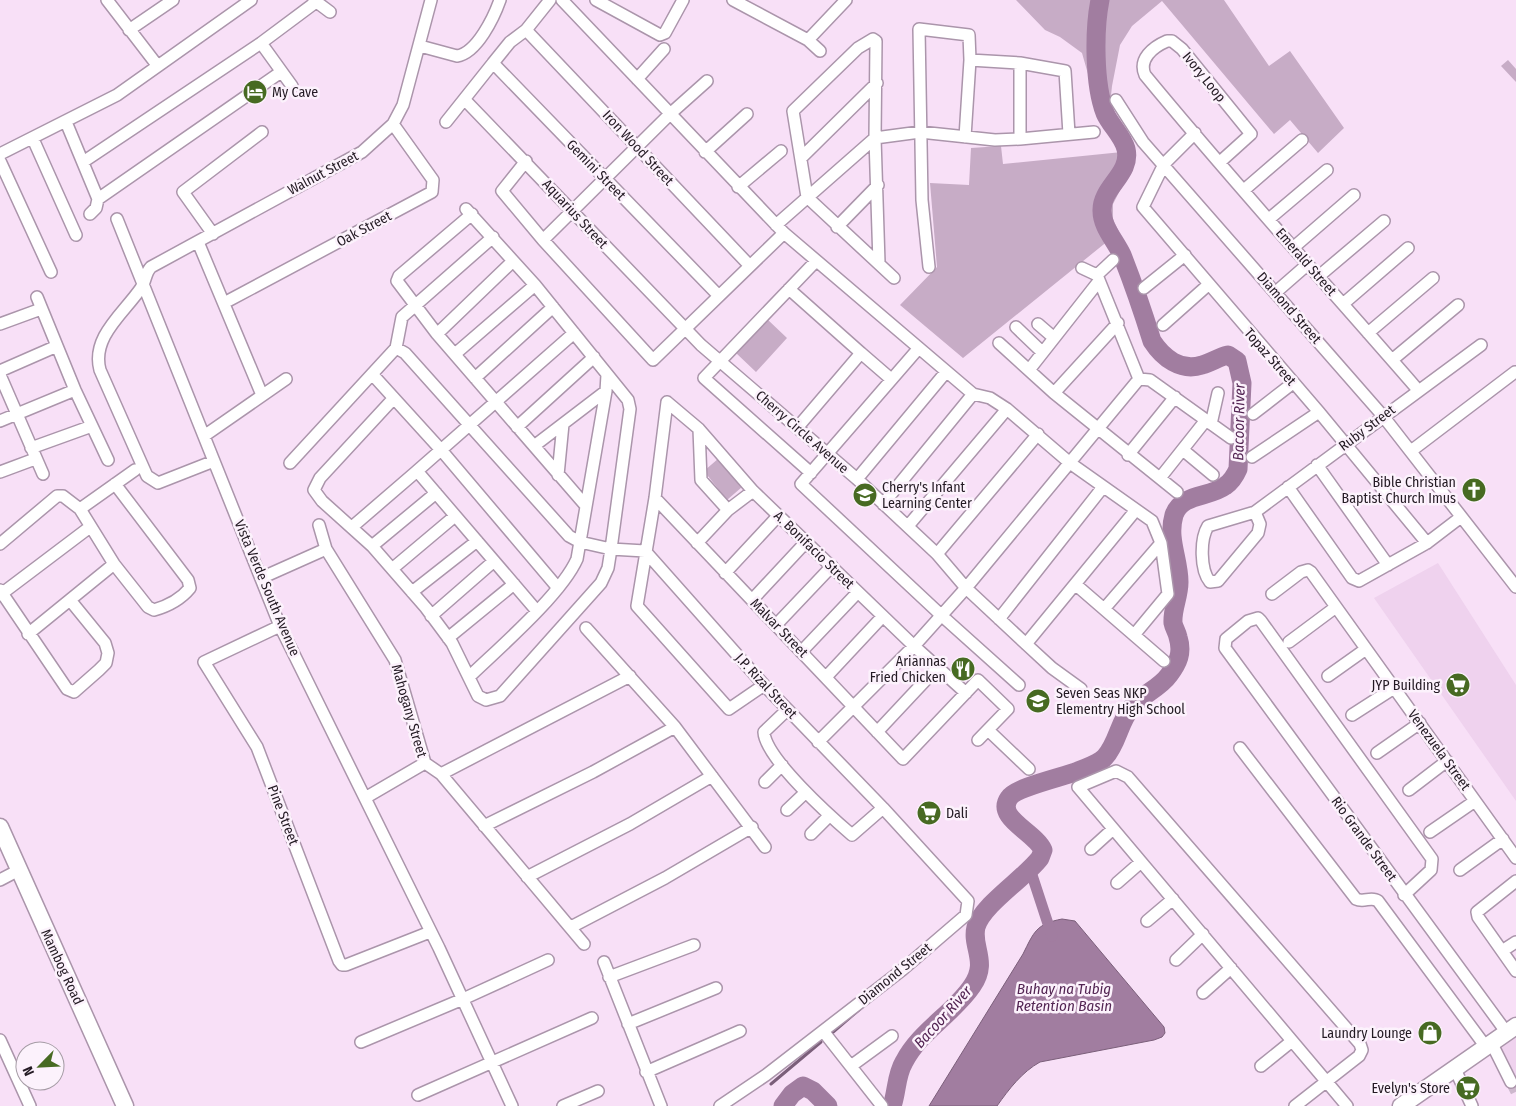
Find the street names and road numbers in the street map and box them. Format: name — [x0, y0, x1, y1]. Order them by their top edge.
street label: Ivory Loop — [1179, 48, 1229, 106]
street label: Iron Wood Street — [599, 107, 677, 189]
street label: Gemini Street — [563, 136, 629, 204]
street label: Walnut Street — [285, 147, 362, 199]
street label: Aquarius Street — [539, 176, 612, 252]
street label: Oak Street — [334, 207, 395, 251]
street label: Emerald Street — [1272, 225, 1340, 300]
street label: Diamond Street — [1253, 269, 1325, 348]
street label: Topaz Street — [1240, 325, 1300, 389]
street label: Cherry Circle Avenue — [752, 387, 852, 477]
street label: Ruby Street — [1335, 401, 1399, 455]
street label: A. Bonifacio Street — [770, 507, 858, 593]
street label: Vista Verde South Avenue — [231, 517, 303, 659]
street label: Malvar Street — [747, 595, 812, 661]
street label: J.P. Rizal Street — [731, 650, 801, 723]
street label: Mahogany Street — [388, 663, 431, 760]
street label: Venezuela Street — [1404, 706, 1474, 794]
street label: Pine Street — [264, 783, 302, 848]
street label: Rio Grande Street — [1328, 793, 1401, 885]
street label: Mambog Road — [37, 927, 87, 1007]
street label: Diamond Street — [855, 939, 935, 1009]

